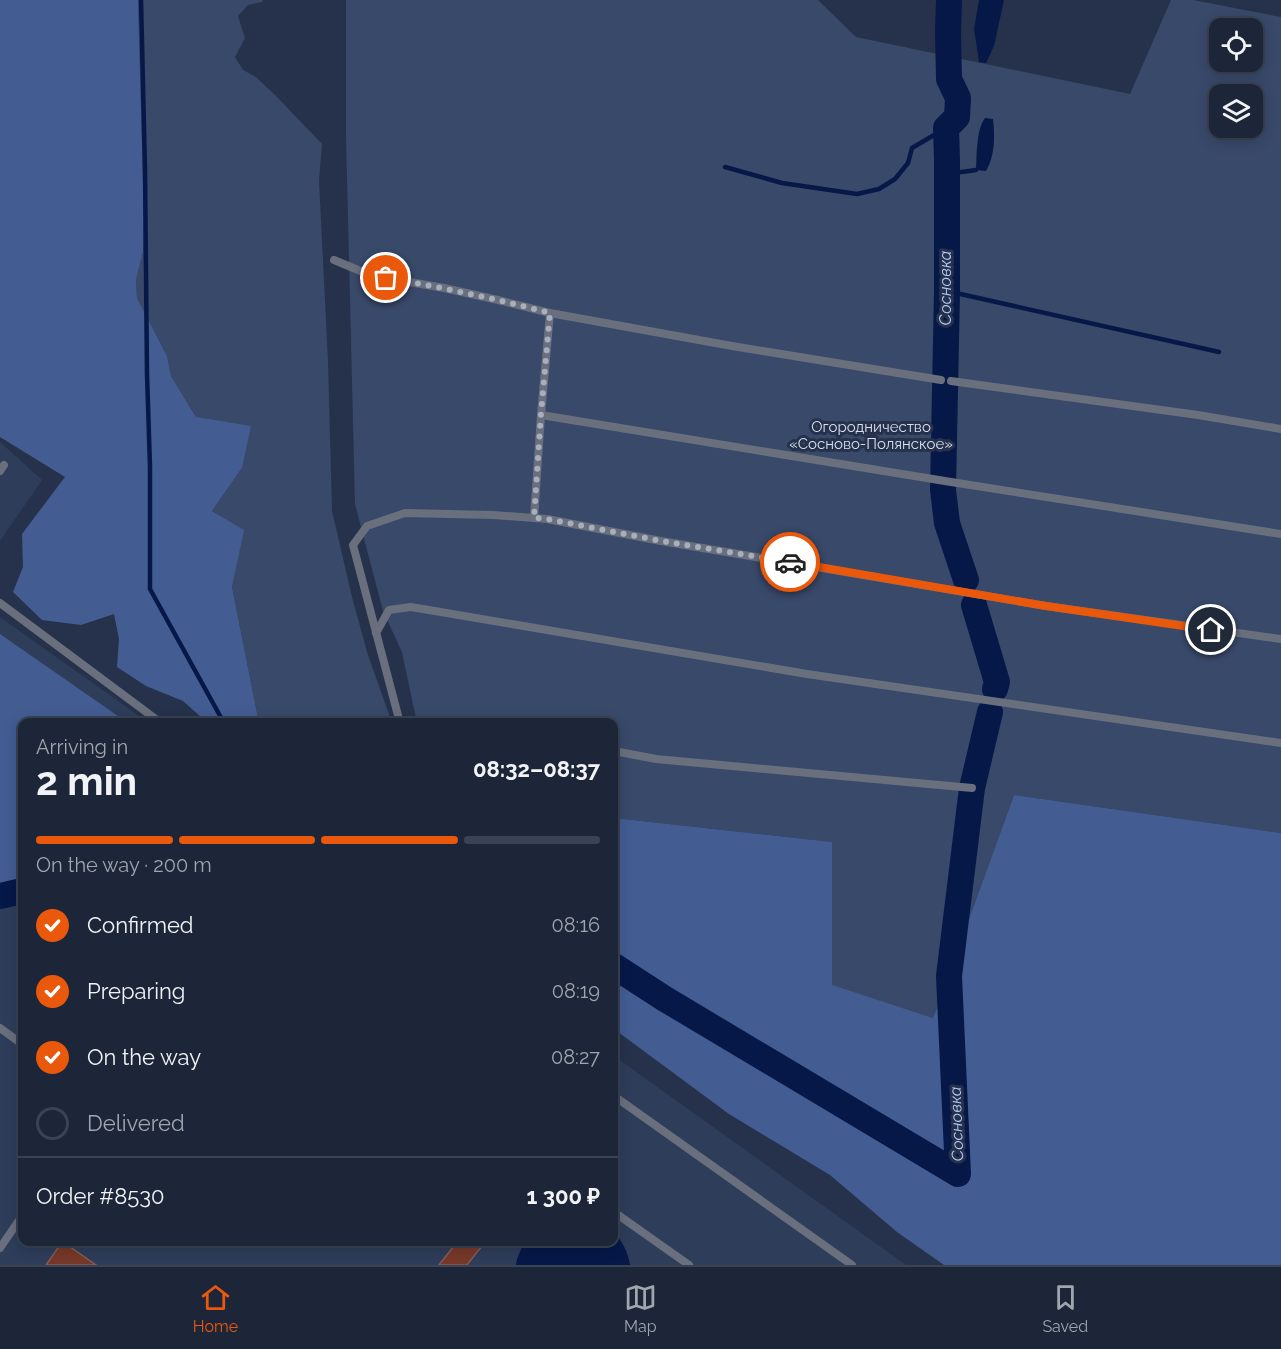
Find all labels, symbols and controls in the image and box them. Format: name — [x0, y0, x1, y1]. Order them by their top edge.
map controls — [1209, 18, 1263, 138]
button: locate — [1209, 18, 1263, 72]
button: layers — [1209, 84, 1263, 138]
water label: Сосновка — [936, 250, 955, 325]
pin — [360, 252, 411, 303]
icon: bag — [369, 261, 402, 294]
park label: Огородничество «Сосново-Полянское» — [789, 418, 953, 453]
courier — [760, 532, 820, 592]
icon: car — [774, 546, 807, 579]
pin — [1185, 604, 1236, 655]
icon: home — [1194, 613, 1227, 646]
text: Arriving in — [36, 735, 128, 759]
text: 08:32–08:37 — [473, 756, 600, 782]
text: 2 min — [36, 758, 137, 804]
text: On the way · 200 m — [36, 853, 212, 877]
icon: check — [36, 909, 69, 942]
text: Confirmed — [87, 912, 194, 938]
text: 08:16 — [552, 913, 600, 937]
icon: check — [36, 975, 69, 1008]
text: Preparing — [87, 978, 185, 1004]
text: 08:19 — [552, 979, 600, 1003]
icon: check — [36, 1041, 69, 1074]
text: On the way — [87, 1044, 201, 1070]
text: 08:27 — [551, 1045, 600, 1069]
water label: Сосновка — [946, 1086, 967, 1162]
text: Delivered — [87, 1110, 185, 1136]
text: Order #8530 — [36, 1183, 164, 1209]
text: 1 300 ₽ — [526, 1183, 600, 1209]
tab: Home — [193, 1281, 238, 1336]
tab: Map — [624, 1281, 657, 1336]
tab: Saved — [1042, 1281, 1088, 1336]

